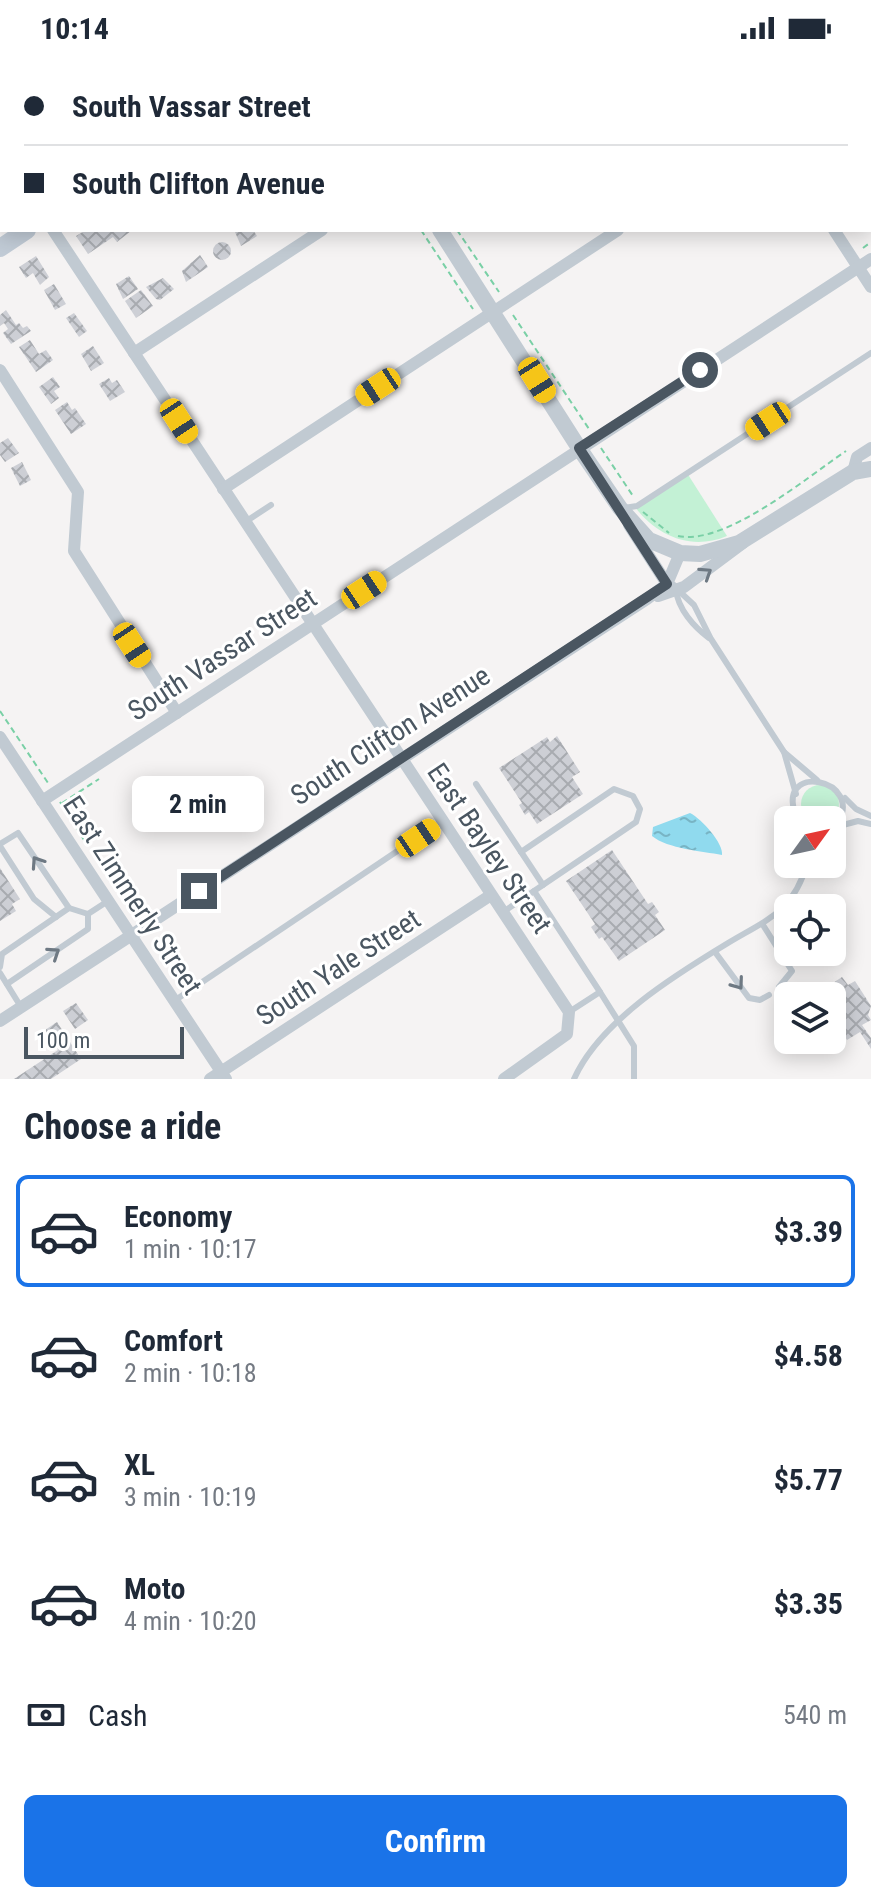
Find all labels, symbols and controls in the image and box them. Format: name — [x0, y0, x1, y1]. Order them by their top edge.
text: 10:14 — [40, 11, 109, 46]
text: South Vassar Street — [72, 89, 311, 124]
text: South Clifton Avenue — [72, 166, 325, 201]
route start — [682, 352, 718, 388]
car — [514, 353, 560, 407]
car — [351, 364, 405, 410]
car — [156, 394, 202, 448]
car — [741, 398, 795, 444]
car — [337, 567, 391, 613]
one-way arrow — [697, 567, 711, 582]
street label: South Vassar Street — [122, 581, 323, 728]
car — [109, 618, 155, 672]
street label: South Clifton Avenue — [285, 659, 496, 812]
street label: East Bayley Street — [421, 757, 559, 940]
callout: 2 min — [133, 775, 265, 831]
text: 2 min — [169, 789, 227, 819]
street label: East Zimmerly Street — [56, 790, 209, 1001]
north arrow — [774, 806, 846, 878]
map controls — [774, 806, 846, 1054]
car — [391, 815, 445, 861]
one-way arrow — [32, 856, 47, 870]
route end — [181, 873, 217, 909]
button: locate — [774, 894, 846, 966]
street label: South Yale Street — [250, 902, 427, 1033]
one-way arrow — [45, 947, 59, 962]
one-way arrow — [729, 975, 743, 989]
button: layers — [774, 982, 846, 1054]
scale bar — [24, 1023, 184, 1059]
text: 100 m — [36, 1028, 90, 1053]
text: Choose a ride — [24, 1106, 221, 1148]
icon: car — [28, 1195, 100, 1267]
text: Economy — [124, 1199, 232, 1234]
text: $3.39 — [774, 1214, 843, 1249]
text: 1 min · 10:17 — [124, 1234, 257, 1264]
icon: car — [28, 1319, 100, 1391]
text: Comfort — [124, 1323, 223, 1358]
text: $4.58 — [774, 1338, 843, 1373]
text: 2 min · 10:18 — [124, 1358, 257, 1388]
icon: car — [28, 1443, 100, 1515]
text: XL — [124, 1447, 155, 1482]
text: $5.77 — [774, 1462, 843, 1497]
text: 3 min · 10:19 — [124, 1482, 257, 1512]
icon: car — [28, 1567, 100, 1639]
text: Moto — [124, 1571, 185, 1606]
text: $3.35 — [774, 1586, 843, 1621]
text: 4 min · 10:20 — [124, 1606, 257, 1636]
icon: cash — [24, 1693, 68, 1737]
text: Cash — [88, 1698, 148, 1733]
text: 540 m — [783, 1700, 847, 1730]
button: Confirm — [24, 1795, 847, 1887]

